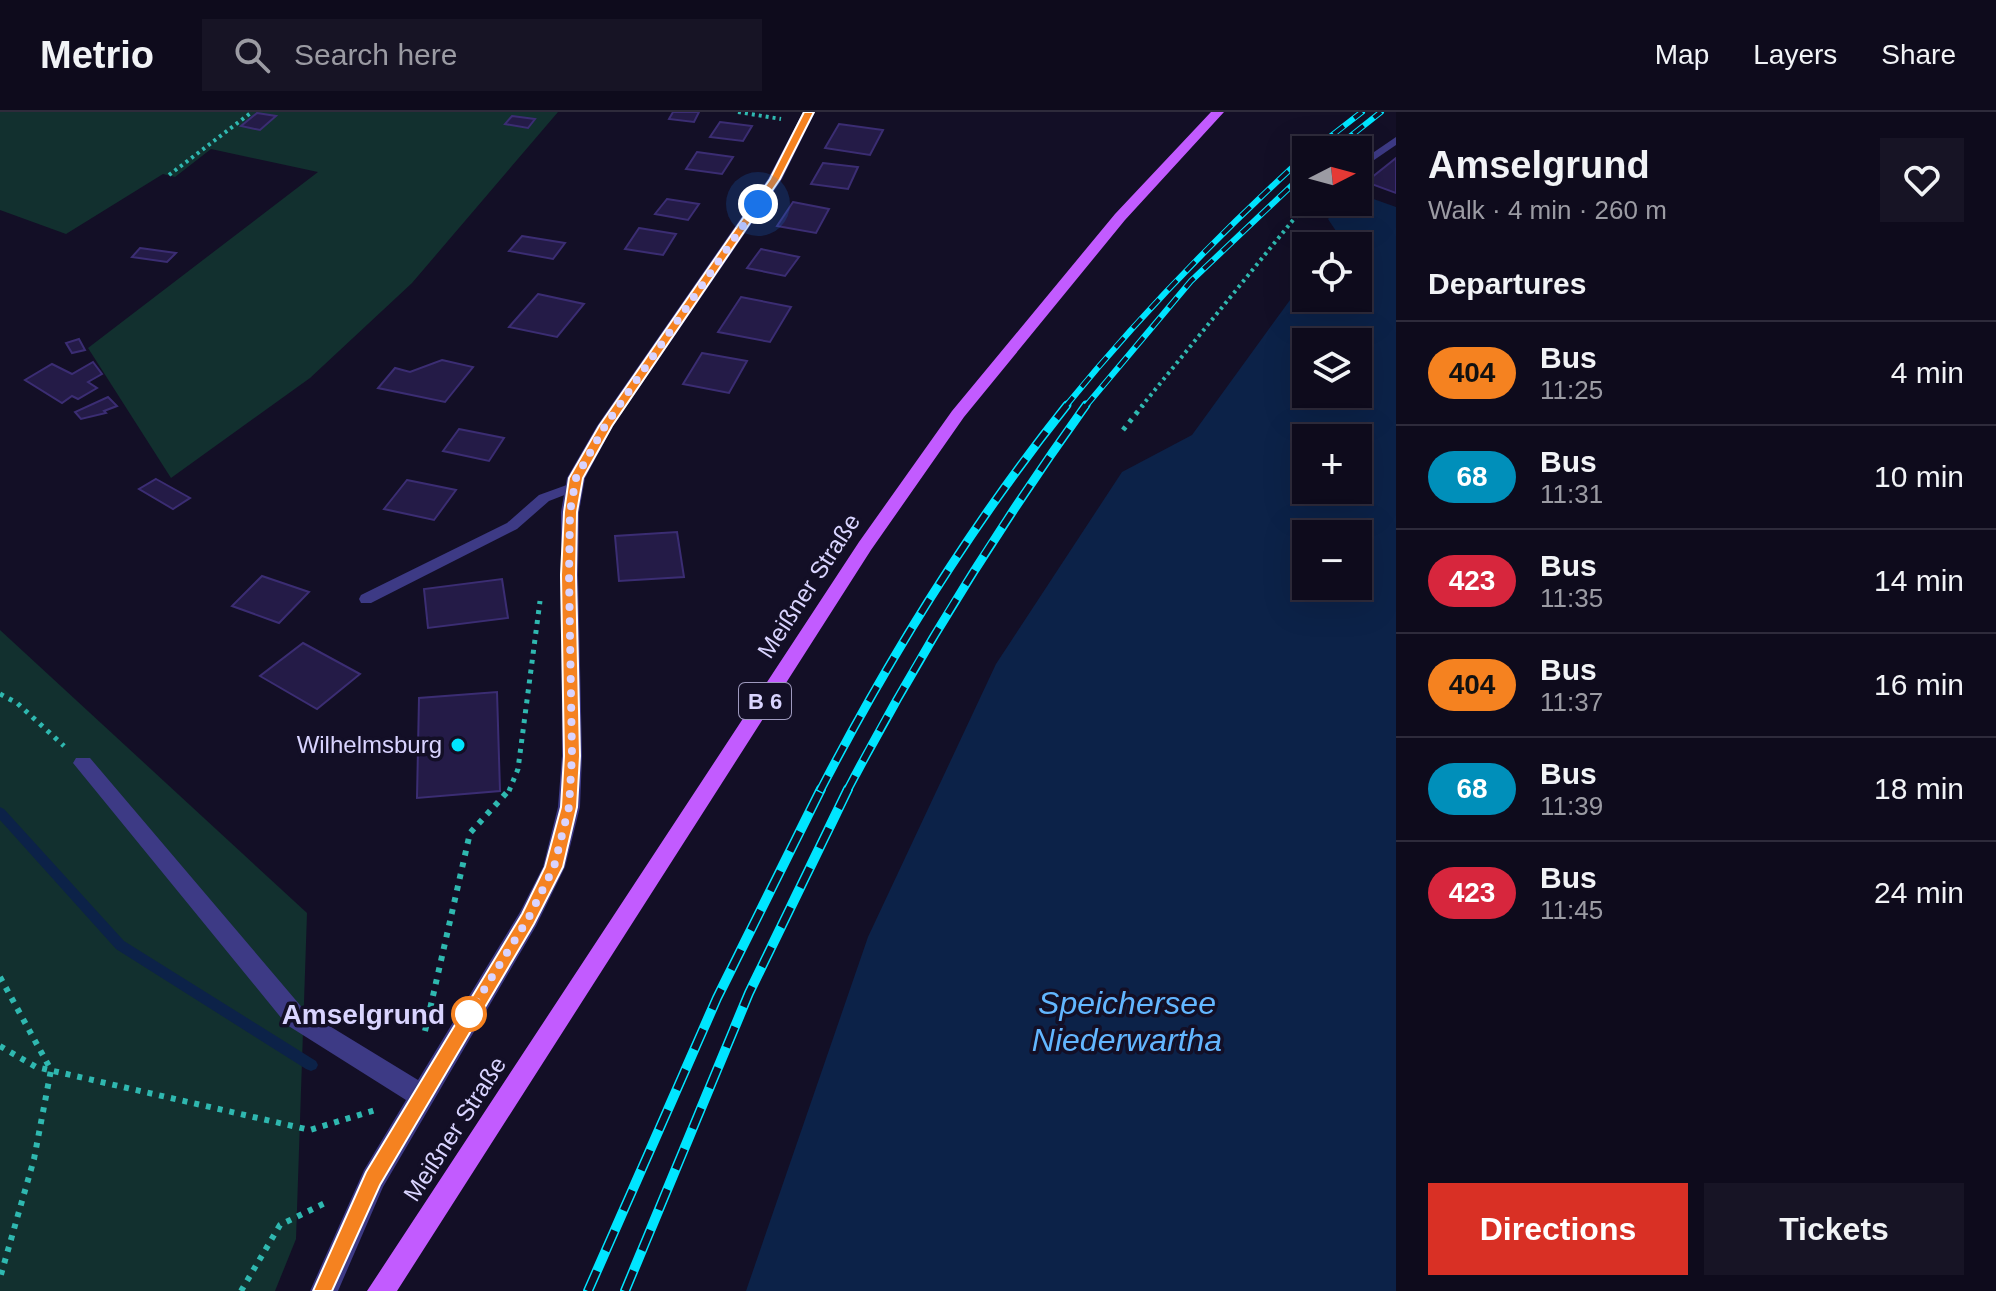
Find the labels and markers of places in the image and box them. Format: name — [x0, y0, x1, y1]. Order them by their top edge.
place label: Wilhelmsburg — [297, 731, 442, 758]
marker: Wilhelmsburg — [449, 736, 467, 754]
marker: Amselgrund — [452, 997, 486, 1031]
place label: Amselgrund — [282, 999, 445, 1030]

